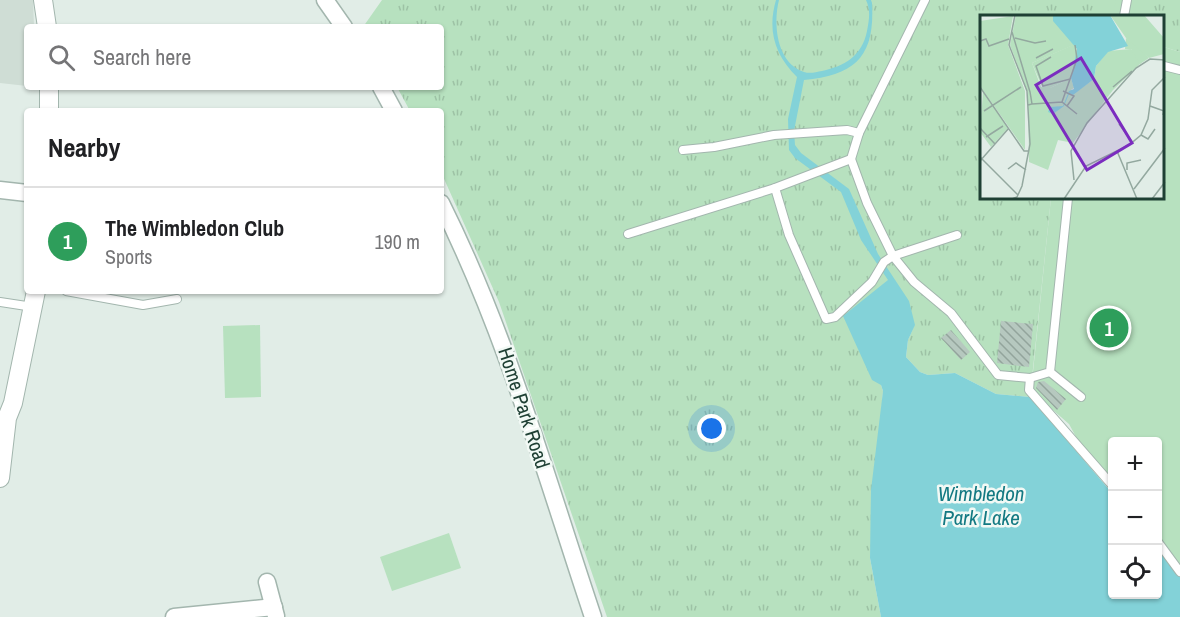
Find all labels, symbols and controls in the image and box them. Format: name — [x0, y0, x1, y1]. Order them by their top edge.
inset map — [980, 15, 1165, 200]
search box — [24, 24, 444, 90]
icon: search — [45, 41, 78, 74]
text: Search here — [93, 42, 191, 72]
text: Nearby — [48, 130, 120, 165]
text: The Wimbledon Club — [105, 213, 284, 243]
text: 1 — [63, 228, 72, 255]
text: 190 m — [374, 228, 420, 255]
text: Sports — [105, 243, 152, 270]
pin: 1 — [1090, 306, 1128, 350]
street label: Home Park Road — [492, 344, 557, 472]
your location — [697, 414, 726, 443]
map controls — [1108, 437, 1162, 599]
button: + — [1108, 437, 1162, 491]
water label: Wimbledon Park Lake — [938, 479, 1024, 532]
button: − — [1108, 491, 1162, 545]
button: locate — [1108, 545, 1162, 599]

